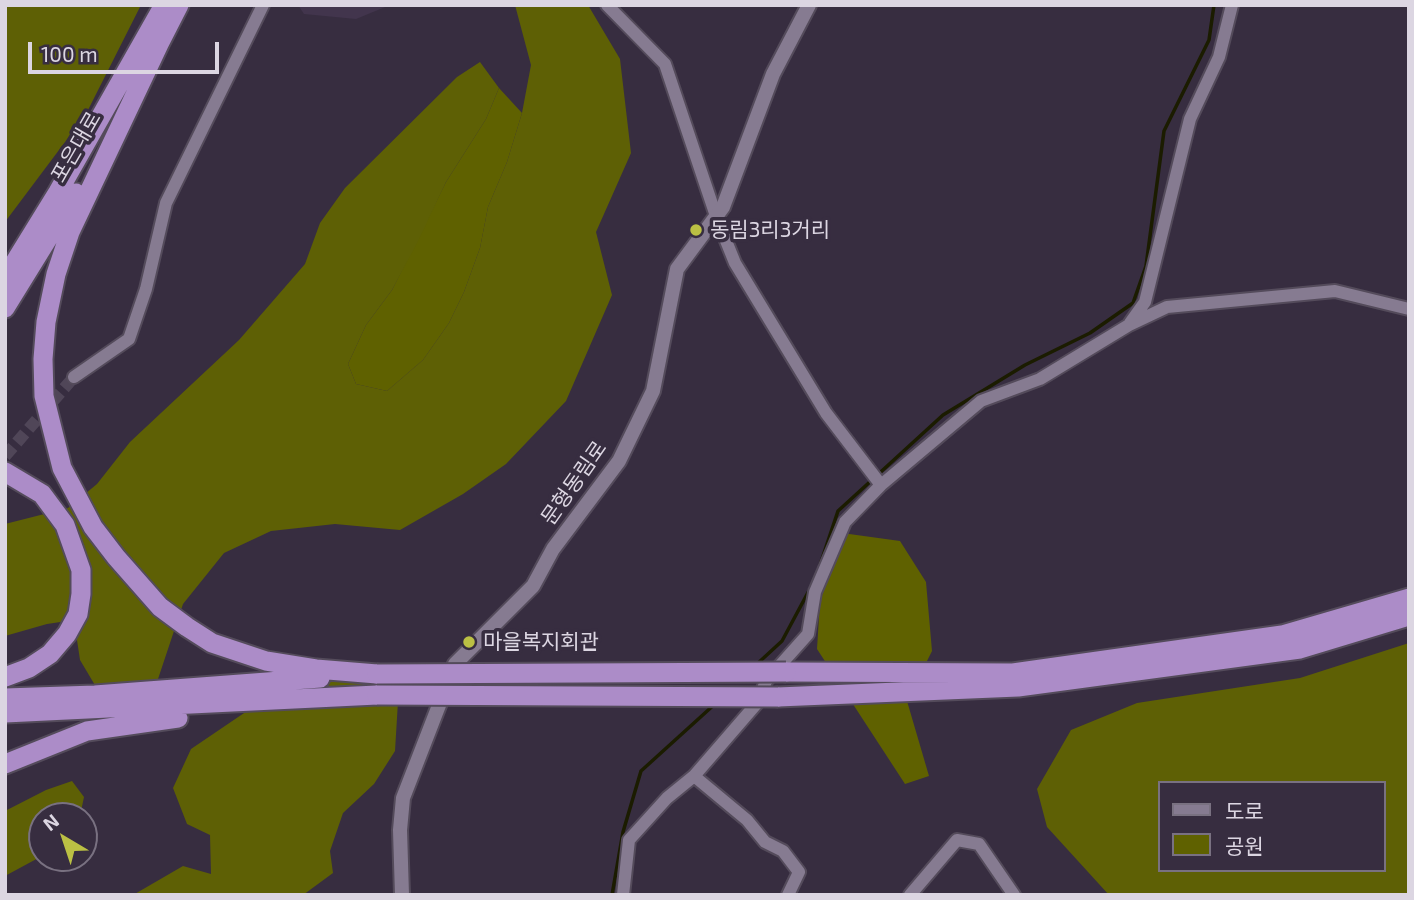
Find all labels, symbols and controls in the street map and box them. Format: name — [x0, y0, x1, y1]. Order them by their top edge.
scale bar — [32, 28, 222, 72]
text: 100 m — [41, 41, 98, 66]
street label: 포은대로 — [46, 107, 106, 187]
place label: 동림3리3거리 — [710, 217, 830, 243]
marker: 동림3리3거리 — [688, 222, 704, 238]
street label: 문형동림로 — [536, 436, 612, 530]
place label: 마을복지회관 — [483, 629, 599, 655]
marker: 마을복지회관 — [461, 634, 477, 650]
legend — [1158, 781, 1386, 872]
text: 도로 — [1225, 798, 1264, 823]
north arrow — [28, 802, 98, 872]
text: N — [38, 809, 63, 835]
text: 공원 — [1225, 833, 1264, 858]

